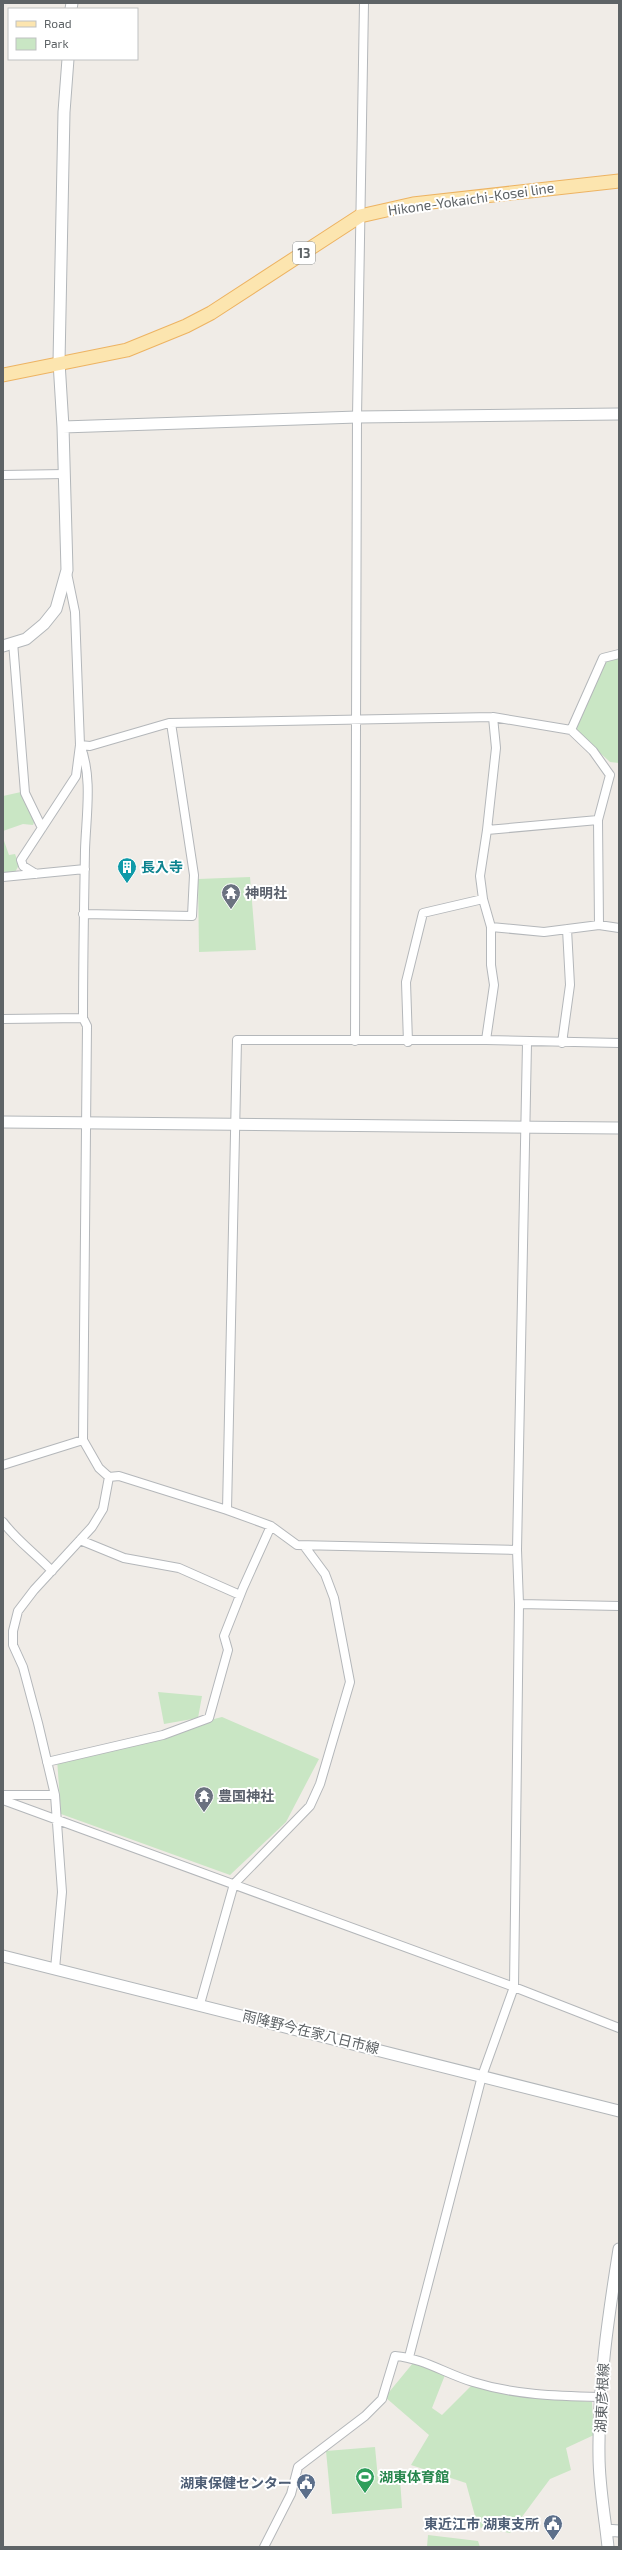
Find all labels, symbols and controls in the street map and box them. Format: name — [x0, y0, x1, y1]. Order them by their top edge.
legend — [8, 8, 138, 60]
text: Road — [44, 16, 72, 30]
text: Park — [44, 36, 69, 50]
street label: Hikone-Yokaichi-Kosei line — [387, 178, 555, 219]
road number: 13 — [293, 242, 315, 264]
building icon: 長入寺 — [116, 856, 138, 884]
place label: 長入寺 — [141, 858, 183, 875]
temple icon: 神明社 — [220, 882, 242, 910]
place label: 神明社 — [245, 884, 287, 901]
temple icon: 豊国神社 — [193, 1785, 215, 1813]
place label: 豊国神社 — [218, 1787, 274, 1804]
street label: 雨降野今在家八日市線 — [241, 2006, 381, 2057]
street label: 湖東彦根線 — [591, 2363, 612, 2433]
sports icon: 湖東体育館 — [354, 2466, 376, 2494]
place label: 湖東体育館 — [379, 2468, 449, 2485]
public building icon: 湖東保健センター — [295, 2472, 317, 2500]
place label: 湖東保健センター — [180, 2474, 292, 2491]
public building icon: 東近江市 湖東支所 — [542, 2513, 564, 2541]
place label: 東近江市 湖東支所 — [424, 2515, 539, 2532]

